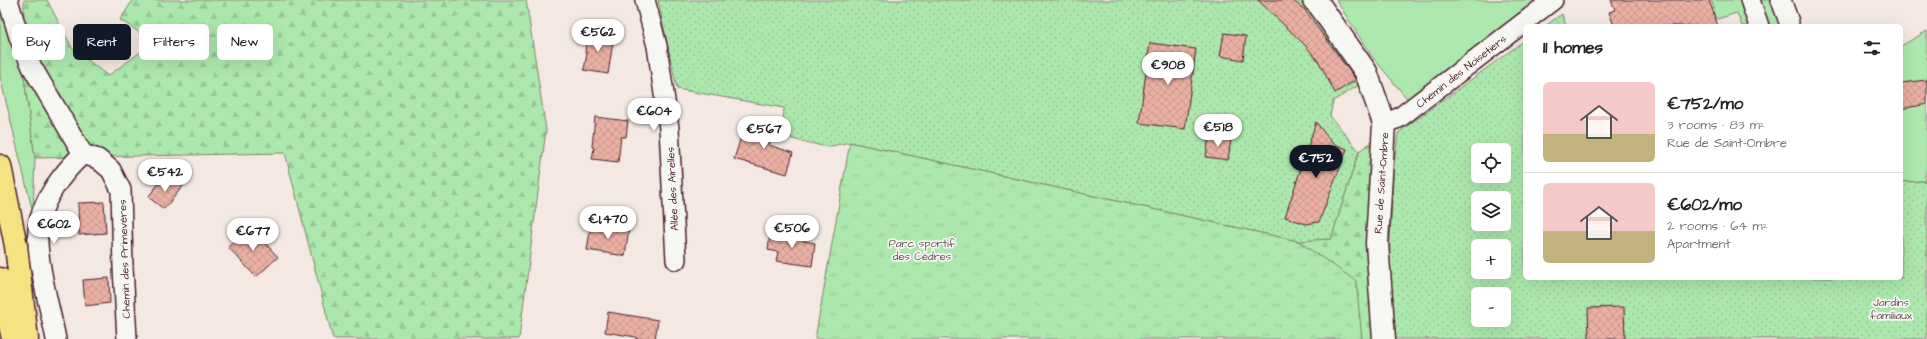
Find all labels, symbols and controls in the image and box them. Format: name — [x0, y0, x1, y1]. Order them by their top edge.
pin: €562 — [574, 19, 622, 53]
text: €562 — [580, 23, 616, 41]
chip: Buy — [12, 24, 65, 60]
chip: Rent — [73, 24, 131, 60]
chip: Filters — [139, 24, 209, 60]
chip: New — [217, 24, 273, 60]
street label: Chemin des Noisetiers — [1413, 31, 1510, 111]
text: 11 homes — [1543, 36, 1603, 60]
icon: filters — [1861, 37, 1883, 59]
pin: €908 — [1144, 52, 1192, 86]
text: €908 — [1151, 56, 1185, 74]
text: €752/mo — [1667, 92, 1743, 116]
pin: €604 — [630, 98, 678, 132]
icon: home — [1575, 98, 1623, 146]
text: €604 — [636, 102, 672, 120]
pin: €518 — [1194, 114, 1242, 148]
pin: €567 — [740, 116, 788, 150]
text: 3 rooms · 83 m² — [1667, 116, 1765, 134]
text: €518 — [1203, 118, 1233, 136]
text: €567 — [746, 120, 782, 138]
street label: Rue de Saint-Ombre — [1370, 132, 1393, 234]
text: Rue de Saint-Ombre — [1667, 134, 1787, 152]
map controls — [1471, 143, 1511, 327]
button: locate — [1471, 143, 1511, 183]
pin: €752 — [1292, 145, 1340, 179]
street label: Allée des Airelles — [663, 146, 682, 231]
text: €752 — [1299, 149, 1333, 167]
pin: €542 — [141, 159, 189, 193]
text: €542 — [147, 163, 183, 181]
button: layers — [1471, 191, 1511, 231]
text: €602/mo — [1667, 193, 1742, 217]
street label: Chemin des Primevères — [115, 199, 134, 319]
icon: home — [1575, 199, 1623, 247]
pin: €1,470 — [575, 206, 641, 240]
text: €1,470 — [588, 210, 628, 228]
pin: €602 — [30, 211, 78, 245]
text: €602 — [37, 215, 71, 233]
pin: €506 — [768, 215, 816, 249]
text: 2 rooms · 64 m² — [1667, 217, 1768, 235]
pin: €677 — [229, 218, 277, 252]
text: €506 — [774, 219, 810, 237]
text: €677 — [236, 222, 270, 240]
text: Apartment — [1667, 235, 1731, 253]
park label: Parc sportif des Cèdres — [889, 236, 956, 264]
button: + — [1471, 239, 1511, 279]
button: − — [1471, 287, 1511, 327]
park label: Jardins familiaux — [1870, 295, 1913, 323]

